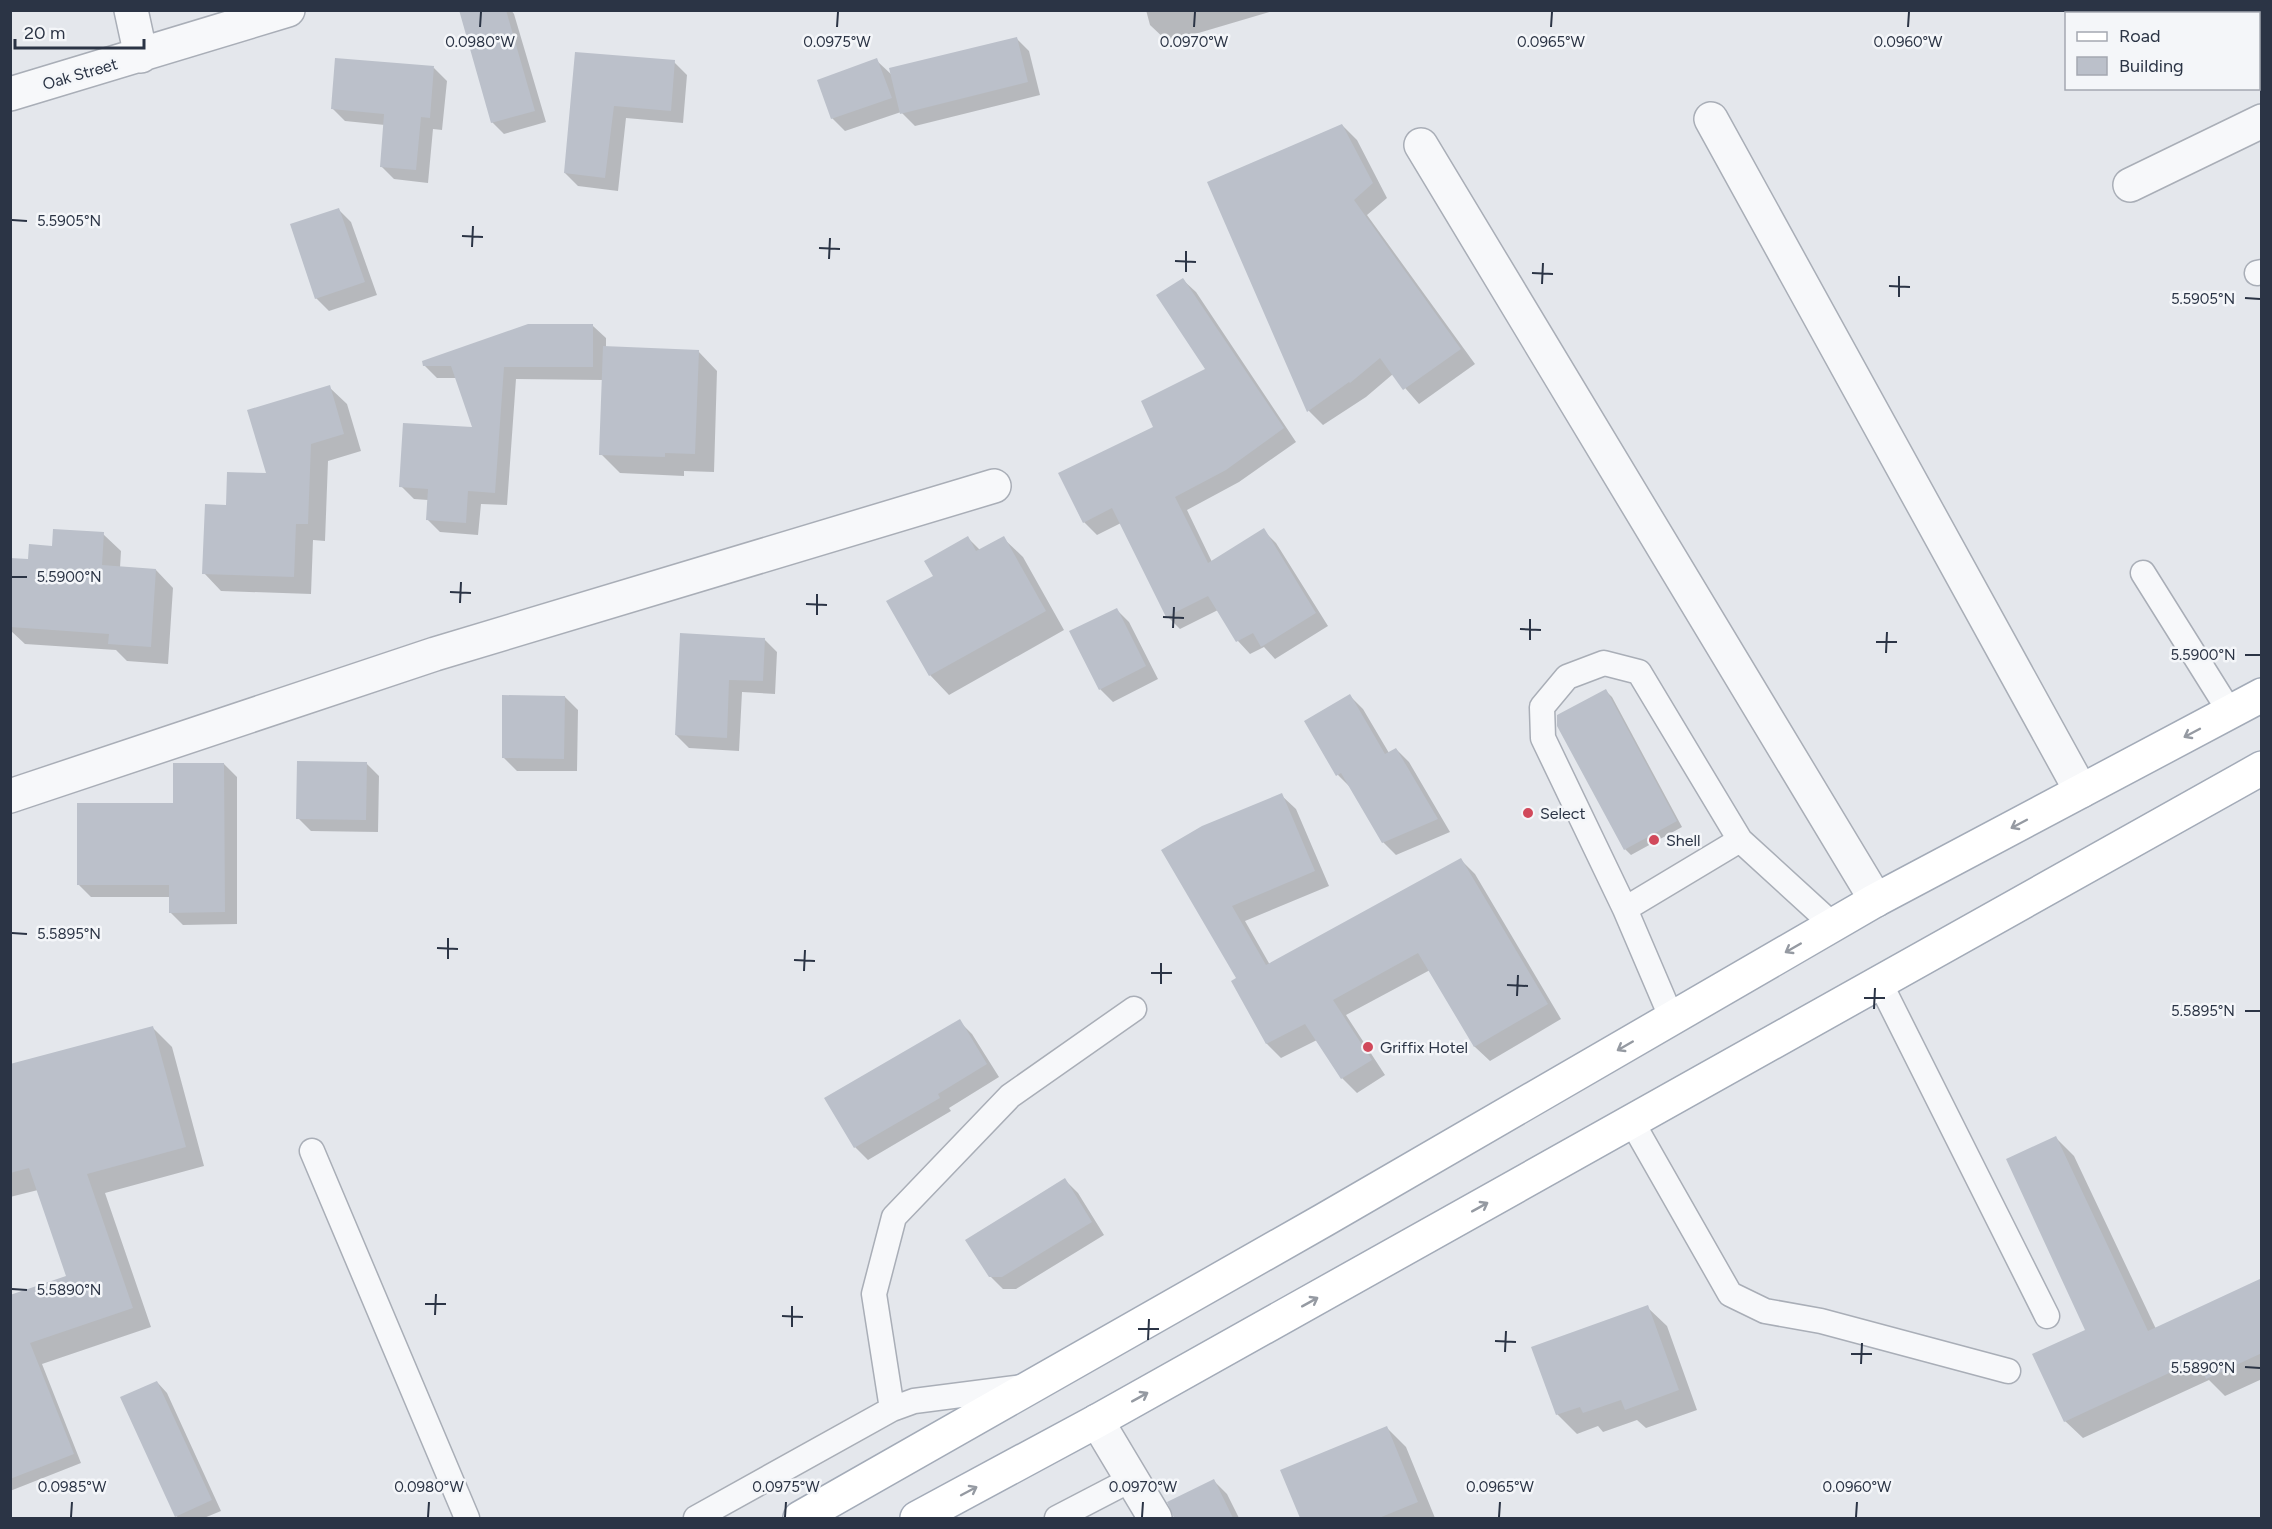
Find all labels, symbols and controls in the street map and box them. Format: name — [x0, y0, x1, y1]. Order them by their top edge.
scale bar — [15, 12, 144, 50]
legend — [2065, 12, 2260, 90]
text: 20 m — [24, 22, 65, 44]
text: Road — [2119, 25, 2160, 47]
text: 0.0980°W — [445, 33, 515, 51]
text: 0.0975°W — [803, 33, 871, 51]
text: 0.0970°W — [1160, 33, 1229, 51]
text: 0.0965°W — [1517, 33, 1586, 51]
text: 0.0960°W — [1874, 33, 1943, 51]
street label: Oak Street — [40, 54, 120, 94]
text: Building — [2119, 55, 2184, 77]
text: 5.5905°N — [37, 212, 101, 230]
text: 5.5905°N — [2171, 290, 2235, 308]
text: 5.5900°N — [36, 568, 102, 586]
text: 5.5900°N — [2170, 646, 2236, 664]
one-way arrow — [2183, 728, 2201, 739]
place label: Select — [1540, 804, 1586, 823]
marker: Select — [1521, 806, 1535, 820]
one-way arrow — [2011, 819, 2029, 830]
place label: Shell — [1666, 831, 1701, 850]
marker: Shell — [1647, 833, 1661, 847]
text: 5.5895°N — [37, 925, 101, 943]
one-way arrow — [1785, 942, 1802, 954]
text: 5.5895°N — [2171, 1002, 2235, 1020]
place label: Griffix Hotel — [1380, 1038, 1468, 1057]
marker: Griffix Hotel — [1361, 1040, 1375, 1054]
one-way arrow — [1617, 1041, 1634, 1053]
one-way arrow — [1471, 1201, 1488, 1213]
text: 5.5890°N — [37, 1281, 101, 1299]
one-way arrow — [1301, 1296, 1318, 1308]
text: 5.5890°N — [2171, 1359, 2235, 1377]
one-way arrow — [1131, 1391, 1148, 1403]
text: 0.0985°W — [38, 1478, 107, 1496]
text: 0.0980°W — [394, 1478, 464, 1496]
text: 0.0975°W — [752, 1478, 820, 1496]
text: 0.0970°W — [1109, 1478, 1178, 1496]
text: 0.0965°W — [1466, 1478, 1535, 1496]
text: 0.0960°W — [1823, 1478, 1892, 1496]
one-way arrow — [959, 1485, 977, 1496]

